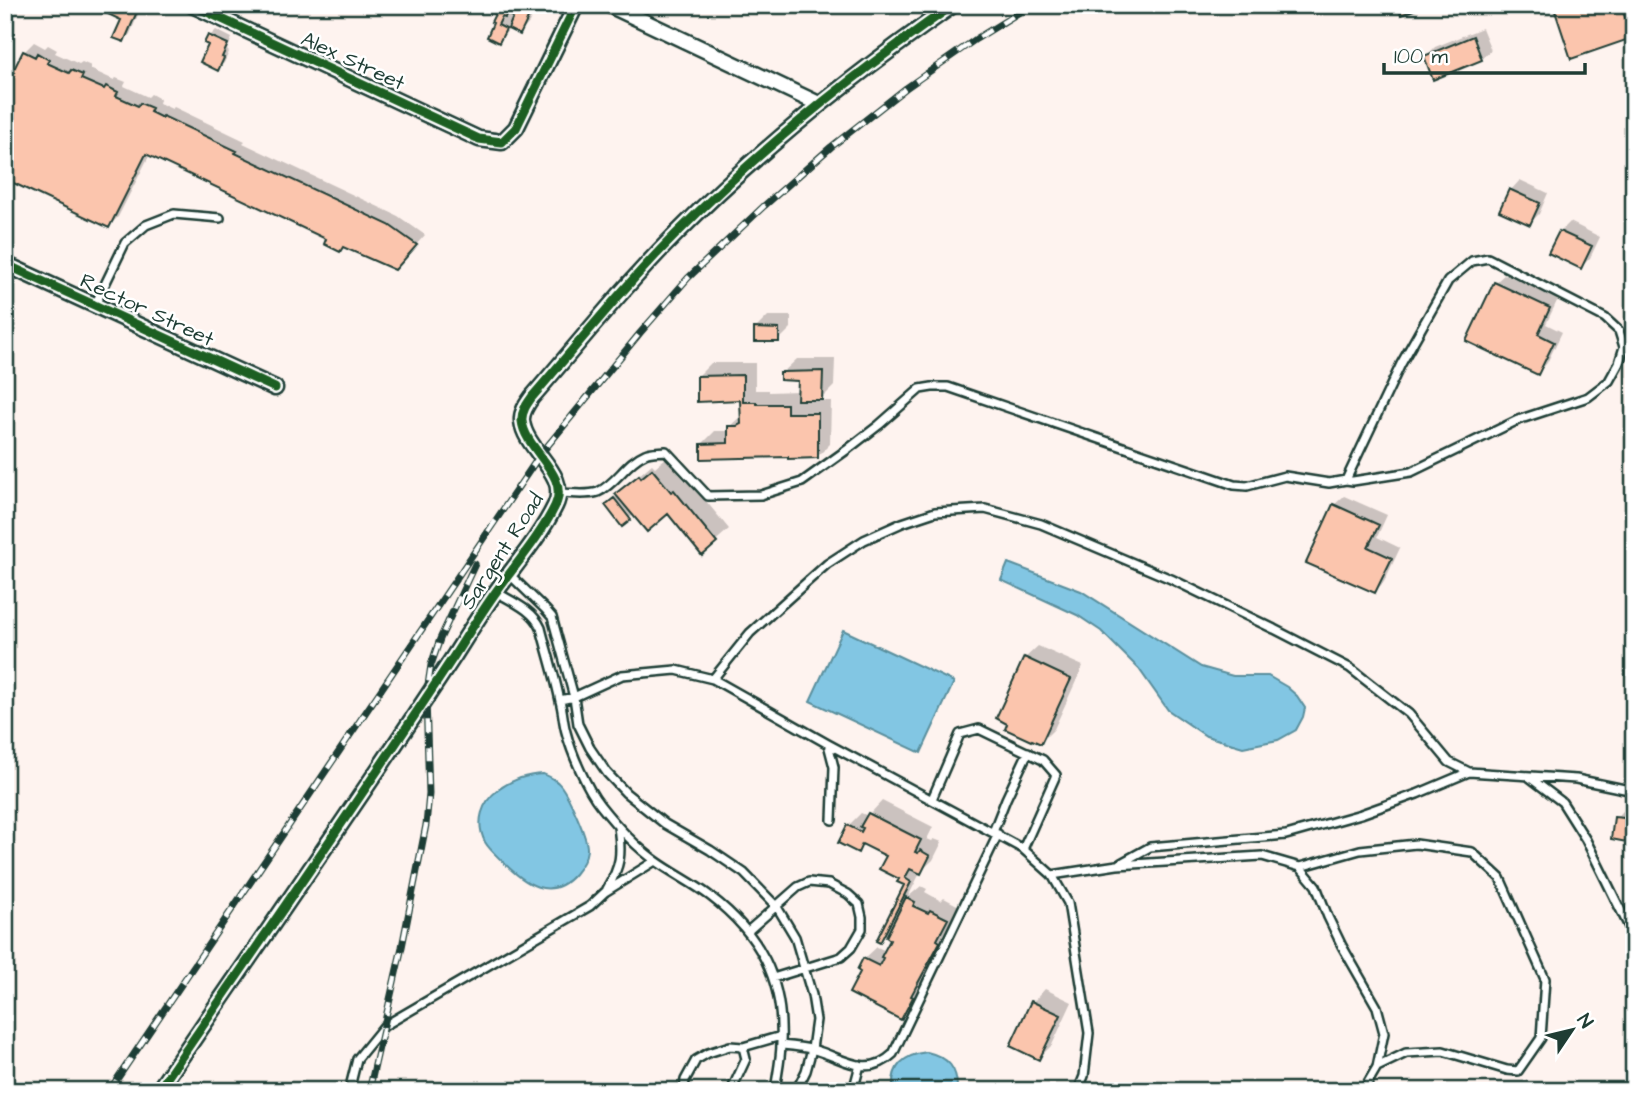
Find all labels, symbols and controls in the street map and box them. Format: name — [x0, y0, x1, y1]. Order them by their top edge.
street label: Alex Street — [296, 24, 410, 98]
scale bar — [1384, 32, 1585, 76]
text: 100 m — [1394, 42, 1449, 71]
street label: Rector Street — [75, 266, 219, 354]
street label: Sargent Road — [453, 487, 552, 616]
north arrow — [1538, 995, 1608, 1064]
text: N — [1570, 1008, 1599, 1034]

